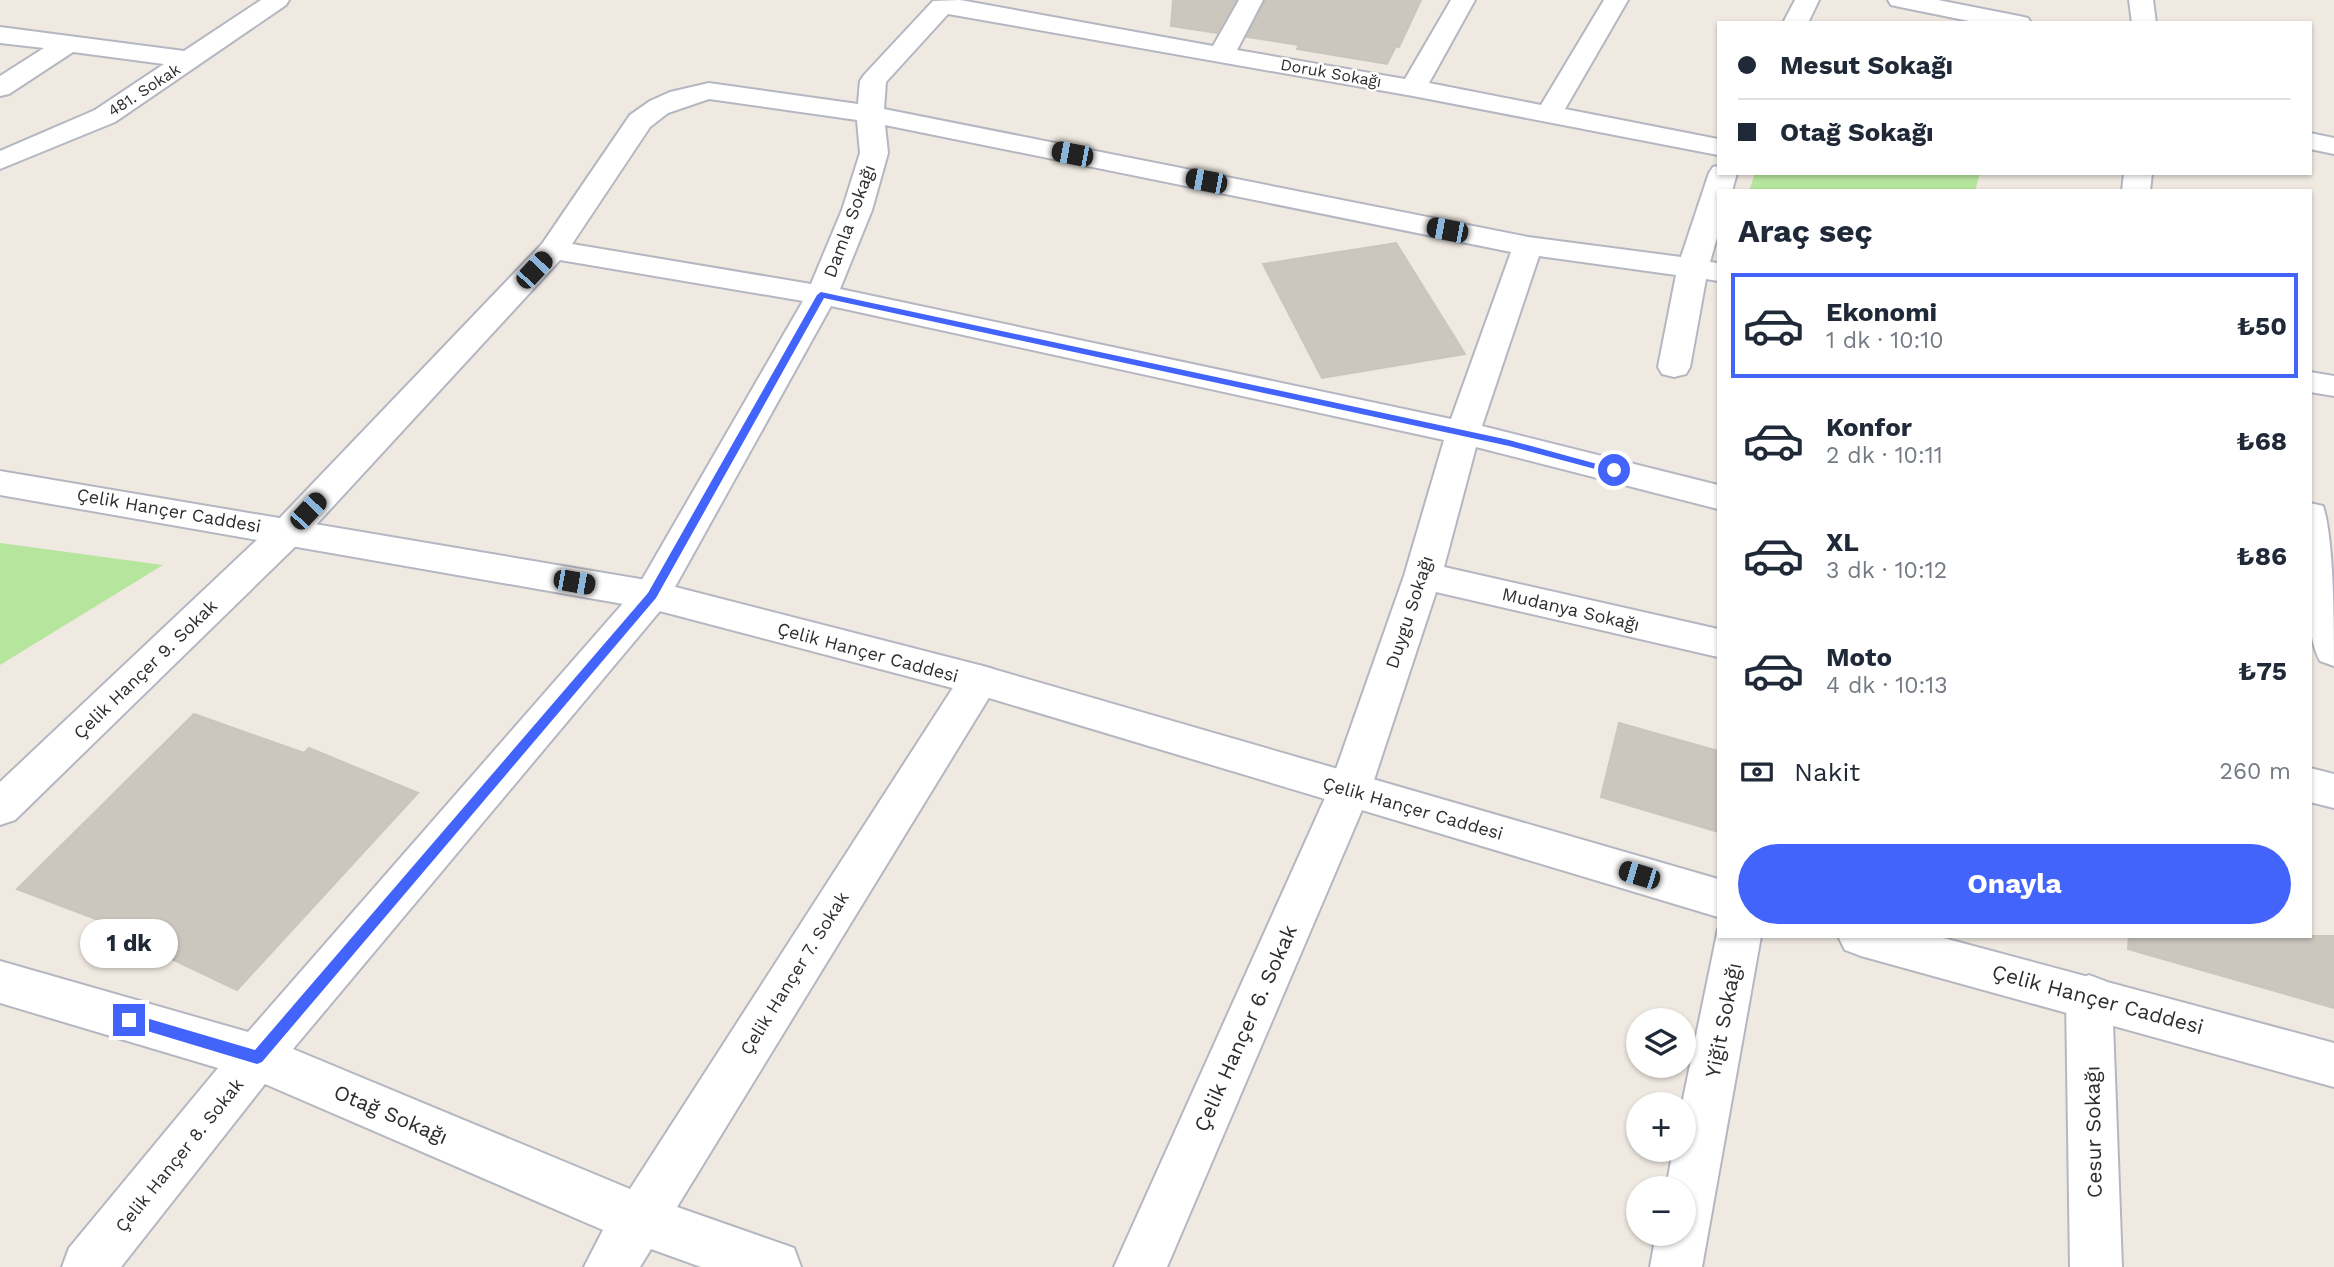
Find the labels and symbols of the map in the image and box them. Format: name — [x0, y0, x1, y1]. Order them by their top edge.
street label: Doruk Sokağı — [1279, 55, 1383, 91]
street label: 481. Sokak — [104, 60, 184, 120]
car — [1050, 140, 1095, 168]
street label: Damla Sokağı — [819, 162, 879, 280]
car — [1184, 167, 1229, 195]
car — [1425, 216, 1470, 244]
car — [512, 247, 557, 293]
route start — [1598, 454, 1630, 486]
street label: Çelik Hançer Caddesi — [75, 483, 263, 537]
car — [286, 488, 331, 534]
street label: Duygu Sokağı — [1381, 553, 1437, 671]
car — [552, 568, 597, 596]
street label: Mudanya Sokağı — [1500, 583, 1642, 635]
street label: Çelik Hançer 9. Sokak — [69, 595, 221, 743]
street label: Çelik Hançer Caddesi — [775, 618, 961, 686]
street label: Çelik Hançer Caddesi — [1320, 772, 1506, 844]
car — [1616, 859, 1663, 891]
street label: Çelik Hançer 7. Sokak — [735, 888, 853, 1058]
callout: 1 dk — [80, 918, 178, 968]
street label: Çelik Hançer 6. Sokak — [1188, 921, 1302, 1135]
street label: Çelik Hançer Caddesi — [1990, 959, 2206, 1039]
street label: Yiğit Sokağı — [1700, 960, 1746, 1080]
route end — [113, 1004, 145, 1036]
street label: Cesur Sokağı — [2079, 1066, 2107, 1198]
street label: Çelik Hançer 8. Sokak — [111, 1074, 247, 1236]
street label: Otağ Sokağı — [330, 1079, 452, 1149]

